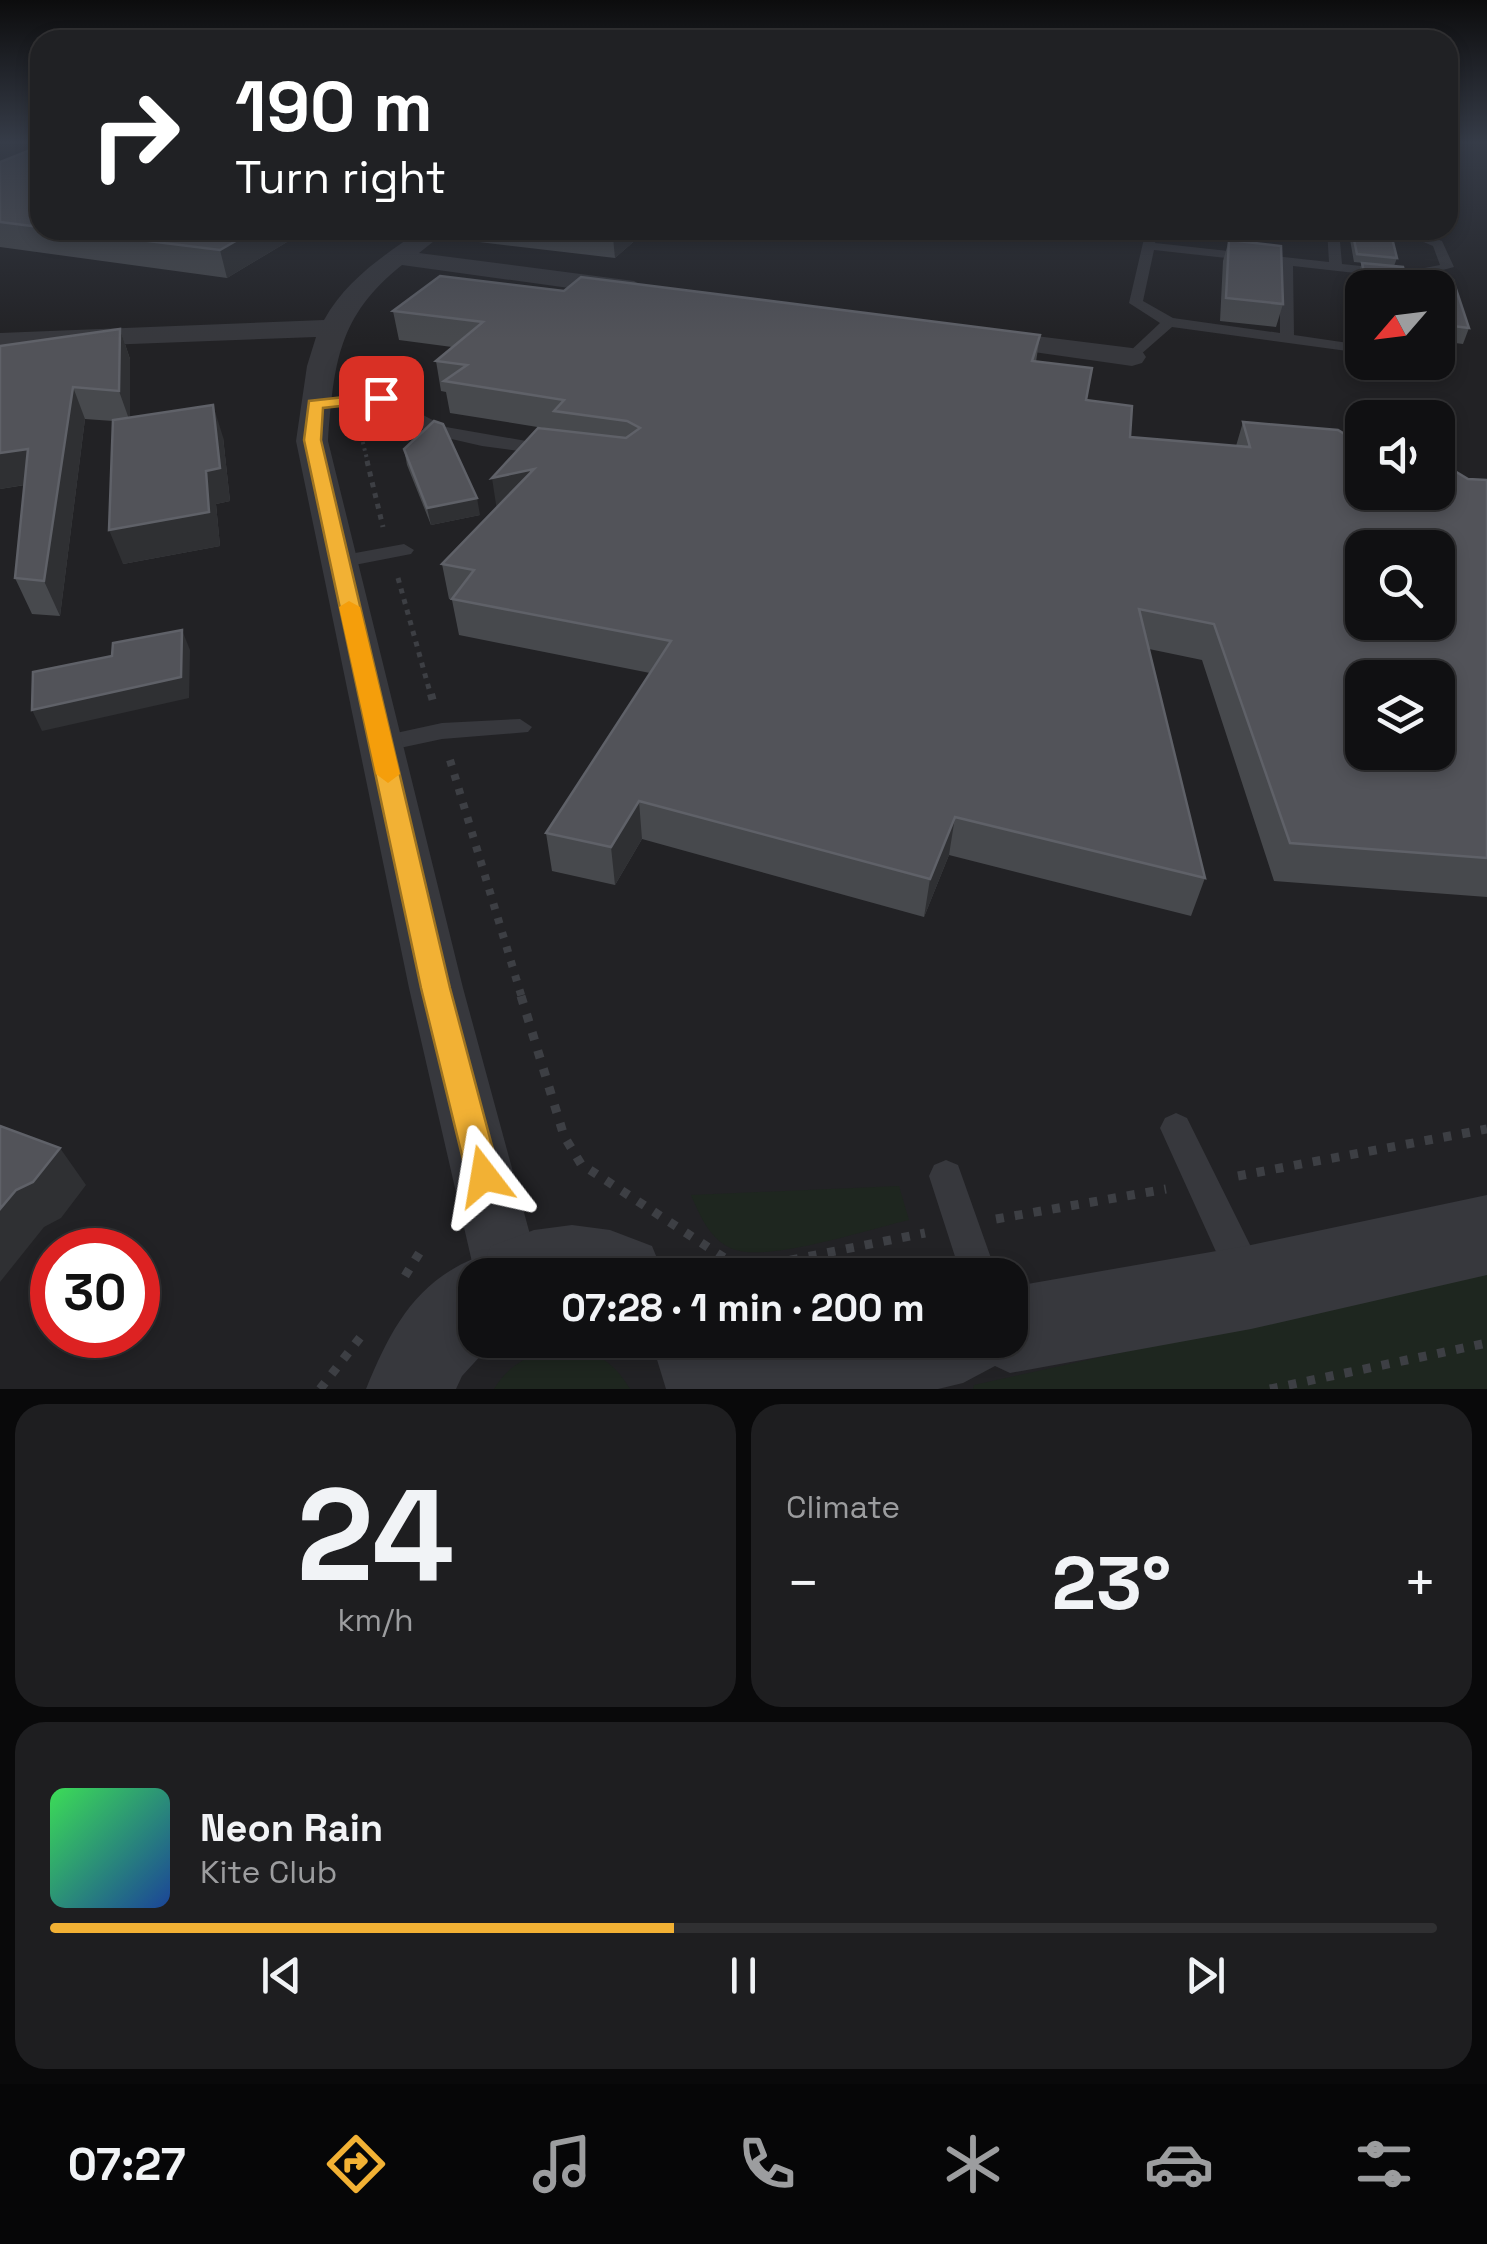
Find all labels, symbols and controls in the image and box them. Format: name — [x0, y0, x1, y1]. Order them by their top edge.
text: 190 m — [235, 62, 433, 151]
icon: right — [70, 70, 200, 200]
text: Turn right — [235, 149, 446, 206]
north arrow — [1345, 270, 1455, 380]
map controls — [1345, 270, 1455, 770]
pin — [339, 356, 424, 441]
icon: arrive — [354, 371, 409, 426]
button: sound — [1345, 400, 1455, 510]
button: search — [1345, 530, 1455, 640]
button: layers — [1345, 660, 1455, 770]
position arrow — [432, 1124, 536, 1228]
speed limit sign: 30 — [30, 1228, 160, 1358]
text: 07:28 · 1 min · 200 m — [561, 1284, 925, 1332]
text: 24 — [297, 1452, 454, 1618]
text: Climate — [786, 1487, 900, 1527]
text: 23° — [1052, 1535, 1171, 1631]
text: − — [786, 1548, 820, 1618]
text: + — [1403, 1548, 1437, 1618]
text: km/h — [337, 1600, 414, 1640]
text: Neon Rain — [200, 1804, 383, 1852]
text: Kite Club — [200, 1852, 337, 1892]
icon: previous — [254, 1948, 309, 2003]
icon: pause — [716, 1948, 771, 2003]
icon: next — [1178, 1948, 1233, 2003]
icon: directions — [321, 2129, 391, 2199]
icon: music — [527, 2129, 597, 2199]
icon: phone — [732, 2129, 802, 2199]
icon: climate — [938, 2129, 1008, 2199]
icon: car — [1144, 2129, 1214, 2199]
icon: filters — [1349, 2129, 1419, 2199]
text: 07:27 — [68, 2136, 186, 2193]

